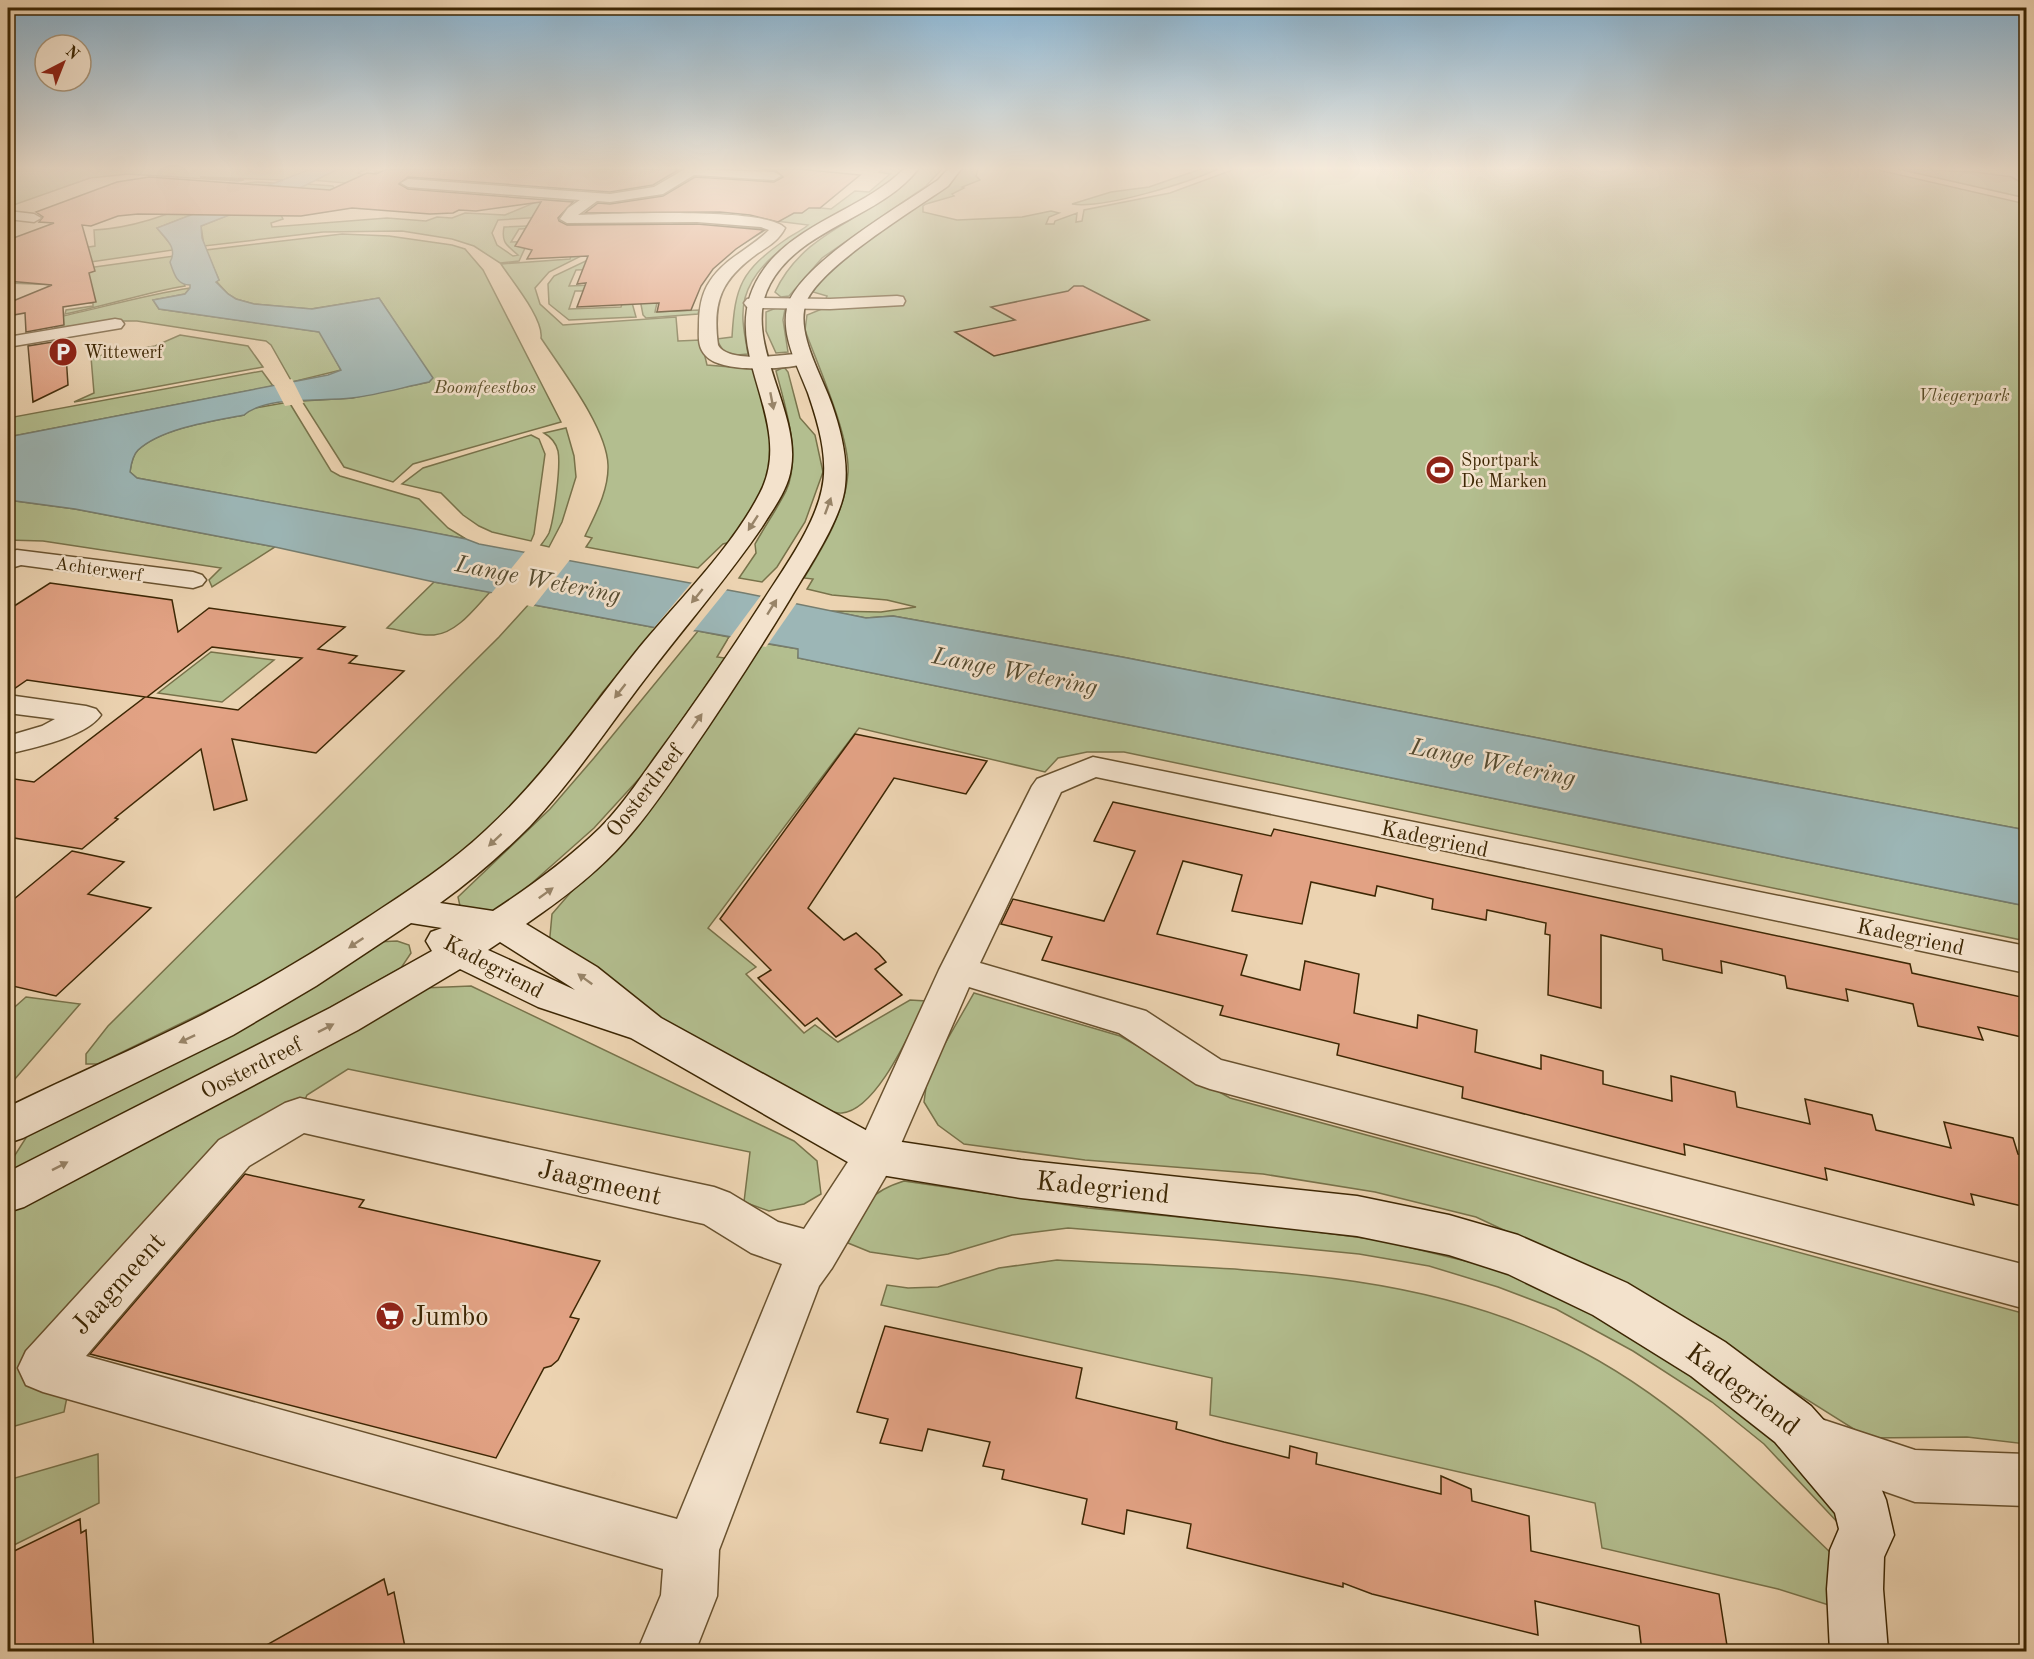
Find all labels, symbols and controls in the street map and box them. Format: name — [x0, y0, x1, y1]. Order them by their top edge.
north arrow — [33, 33, 93, 93]
text: N — [62, 43, 82, 64]
parking icon: Wittewerf — [47, 336, 79, 368]
place label: Wittewerf — [84, 344, 164, 362]
park label: Boomfeestbos — [433, 379, 536, 397]
park label: Vliegerpark — [1918, 387, 2010, 405]
one-way arrow — [768, 391, 777, 410]
place label: Sportpark De Marken — [1461, 452, 1547, 491]
sports icon: Sportpark De Marken — [1424, 454, 1456, 486]
one-way arrow — [823, 497, 833, 515]
one-way arrow — [747, 514, 759, 530]
water label: Lange Wetering — [452, 553, 623, 609]
street label: Achterwerf — [54, 555, 145, 585]
one-way arrow — [692, 588, 704, 603]
one-way arrow — [766, 599, 777, 615]
water label: Lange Wetering — [929, 645, 1100, 701]
one-way arrow — [615, 684, 627, 699]
one-way arrow — [691, 713, 703, 729]
water label: Lange Wetering — [1407, 736, 1578, 792]
street label: Oosterdreef — [603, 740, 689, 842]
street label: Kadegriend — [1379, 818, 1490, 862]
one-way arrow — [489, 833, 503, 847]
one-way arrow — [537, 887, 553, 899]
street label: Kadegriend — [1855, 916, 1966, 960]
street label: Kadegriend — [440, 932, 547, 1003]
one-way arrow — [348, 937, 365, 948]
one-way arrow — [578, 973, 594, 985]
one-way arrow — [318, 1023, 335, 1033]
street label: Oosterdreef — [198, 1034, 307, 1104]
one-way arrow — [179, 1035, 196, 1044]
street label: Jaagmeent — [535, 1156, 664, 1211]
one-way arrow — [51, 1161, 68, 1171]
street label: Kadegriend — [1035, 1168, 1171, 1209]
street label: Jaagmeent — [67, 1228, 171, 1340]
supermarket icon: Jumbo — [374, 1300, 406, 1332]
place label: Jumbo — [411, 1304, 489, 1331]
street label: Kadegriend — [1680, 1339, 1804, 1441]

